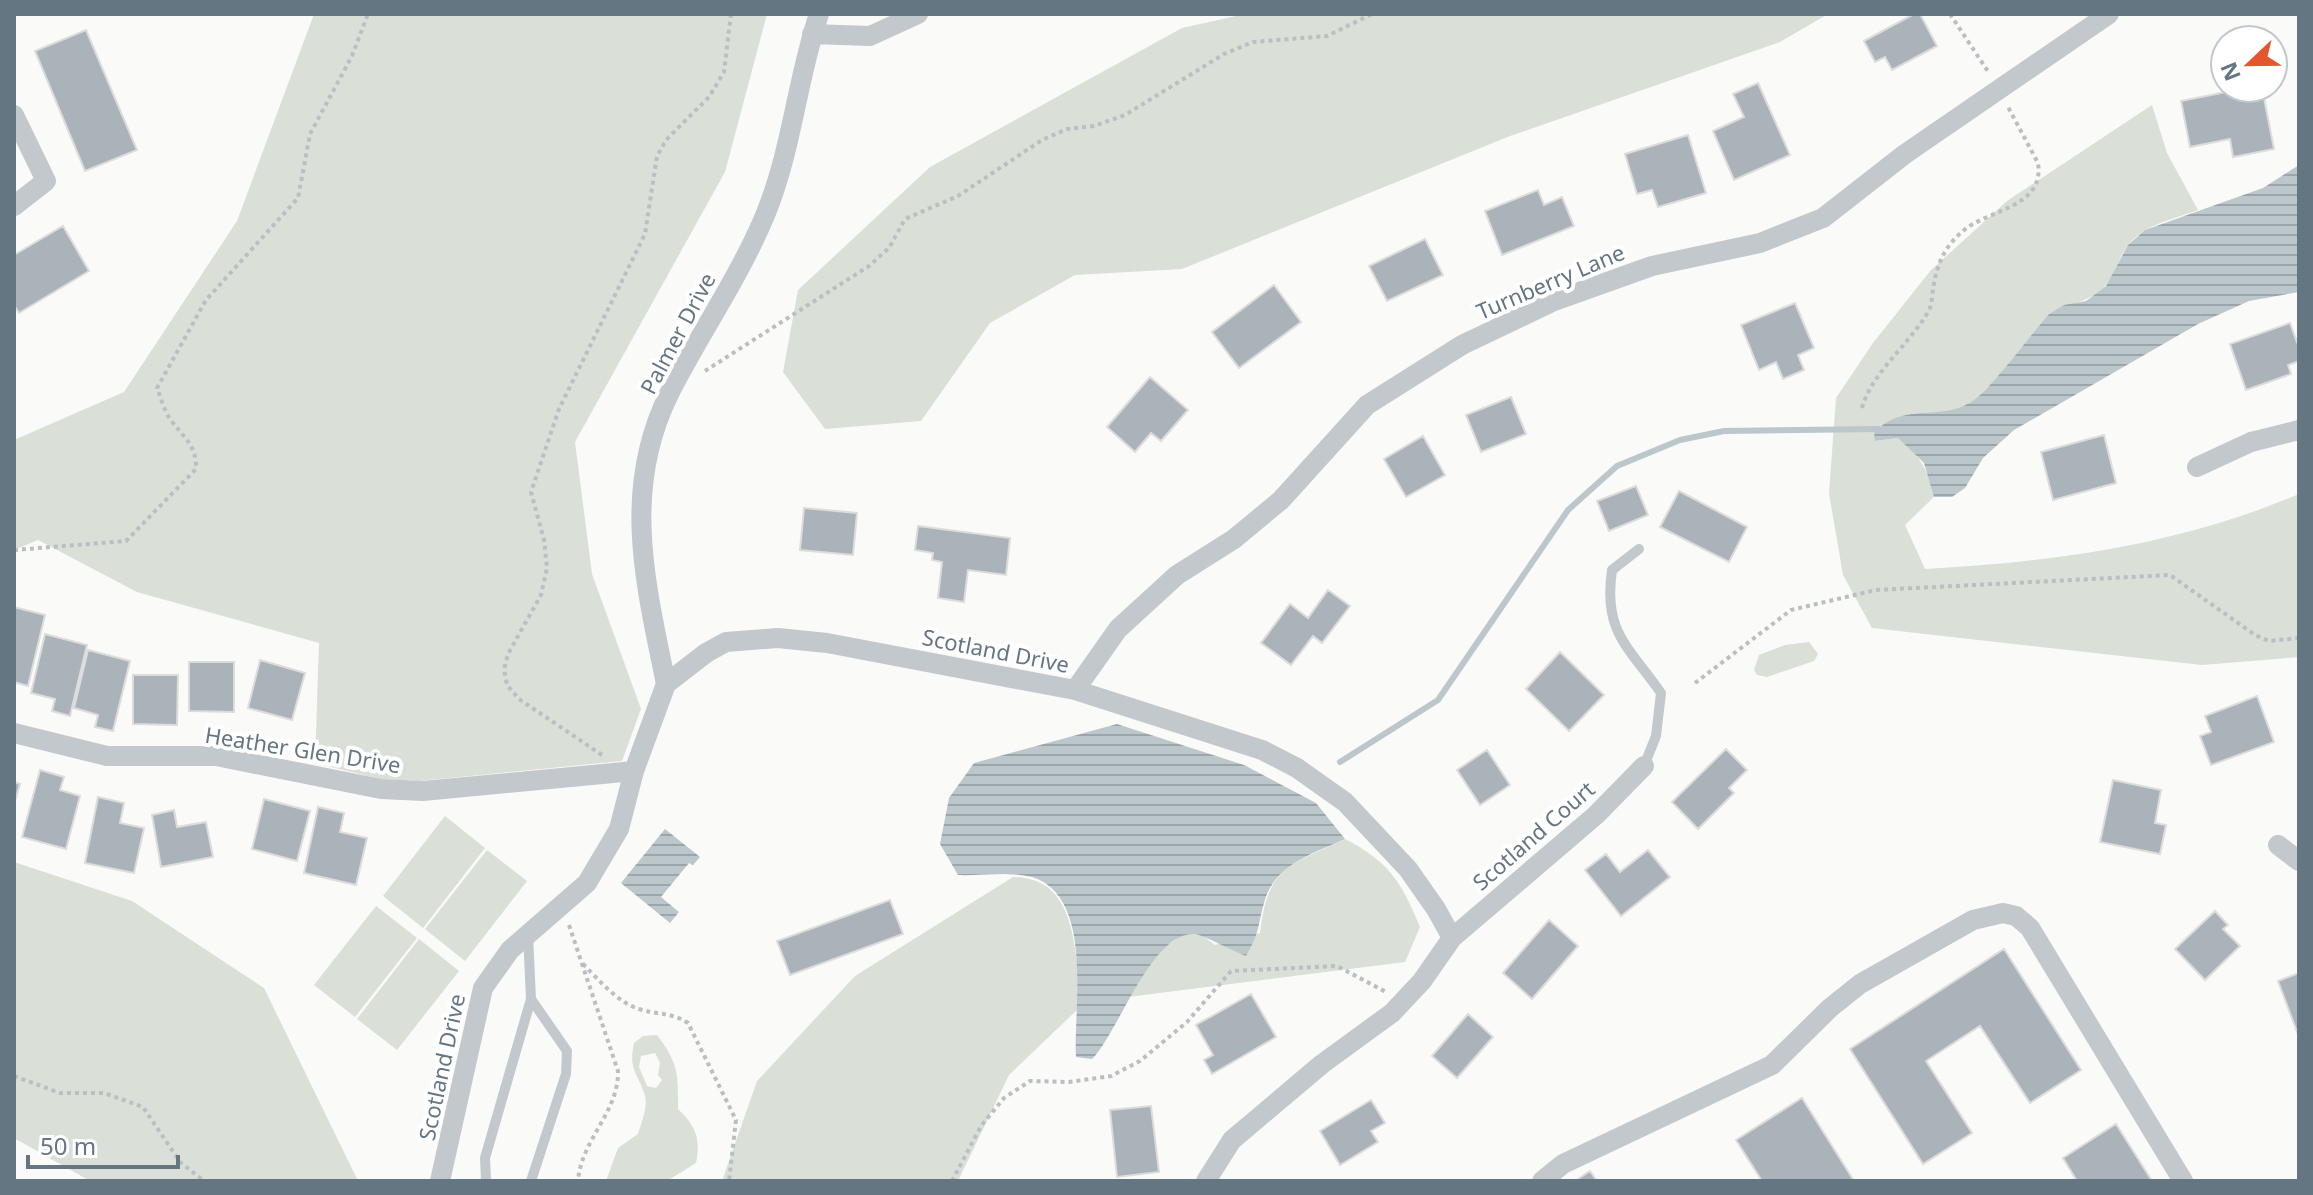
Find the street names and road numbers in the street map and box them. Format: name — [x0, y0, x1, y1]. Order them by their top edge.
street label: Turnberry Lane — [1471, 236, 1629, 326]
street label: Palmer Drive — [632, 267, 722, 399]
street label: Scotland Drive — [920, 621, 1072, 679]
street label: Heather Glen Drive — [203, 719, 403, 779]
street label: Scotland Court — [1466, 774, 1600, 896]
street label: Scotland Drive — [411, 991, 471, 1143]

